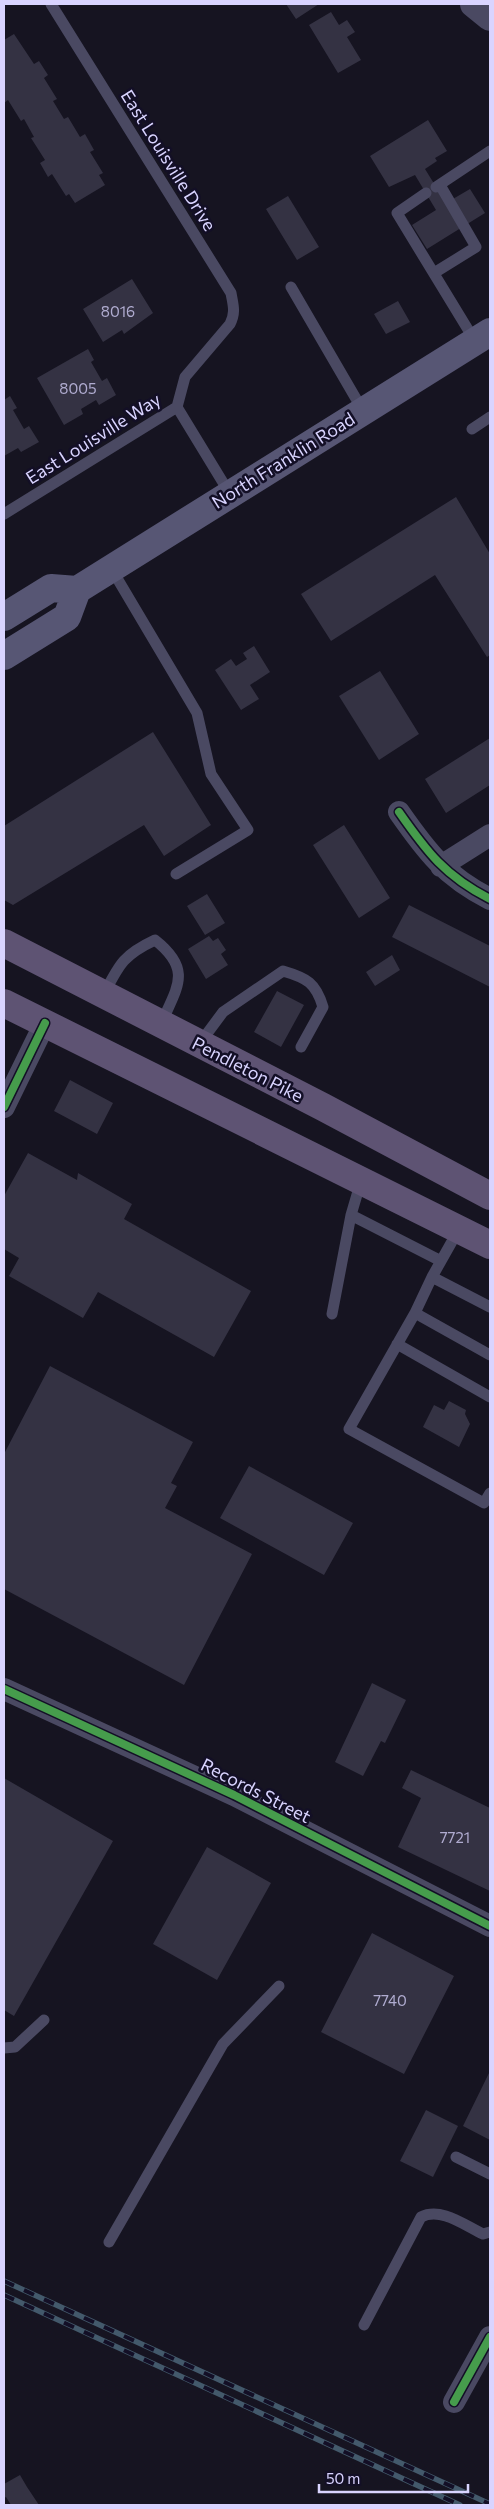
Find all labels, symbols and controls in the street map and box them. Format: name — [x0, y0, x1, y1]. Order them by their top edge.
street label: East Louisville Drive — [117, 85, 221, 235]
house number: 8016 — [101, 302, 135, 320]
house number: 8005 — [59, 379, 97, 397]
street label: East Louisville Way — [22, 388, 164, 488]
street label: North Franklin Road — [208, 407, 358, 513]
street label: Pendleton Pike — [189, 1032, 307, 1106]
street label: Records Street — [197, 1753, 315, 1827]
house number: 7721 — [440, 1828, 470, 1846]
house number: 7740 — [373, 1991, 407, 2009]
scale bar — [319, 2462, 468, 2494]
text: 50 m — [326, 2469, 360, 2487]

